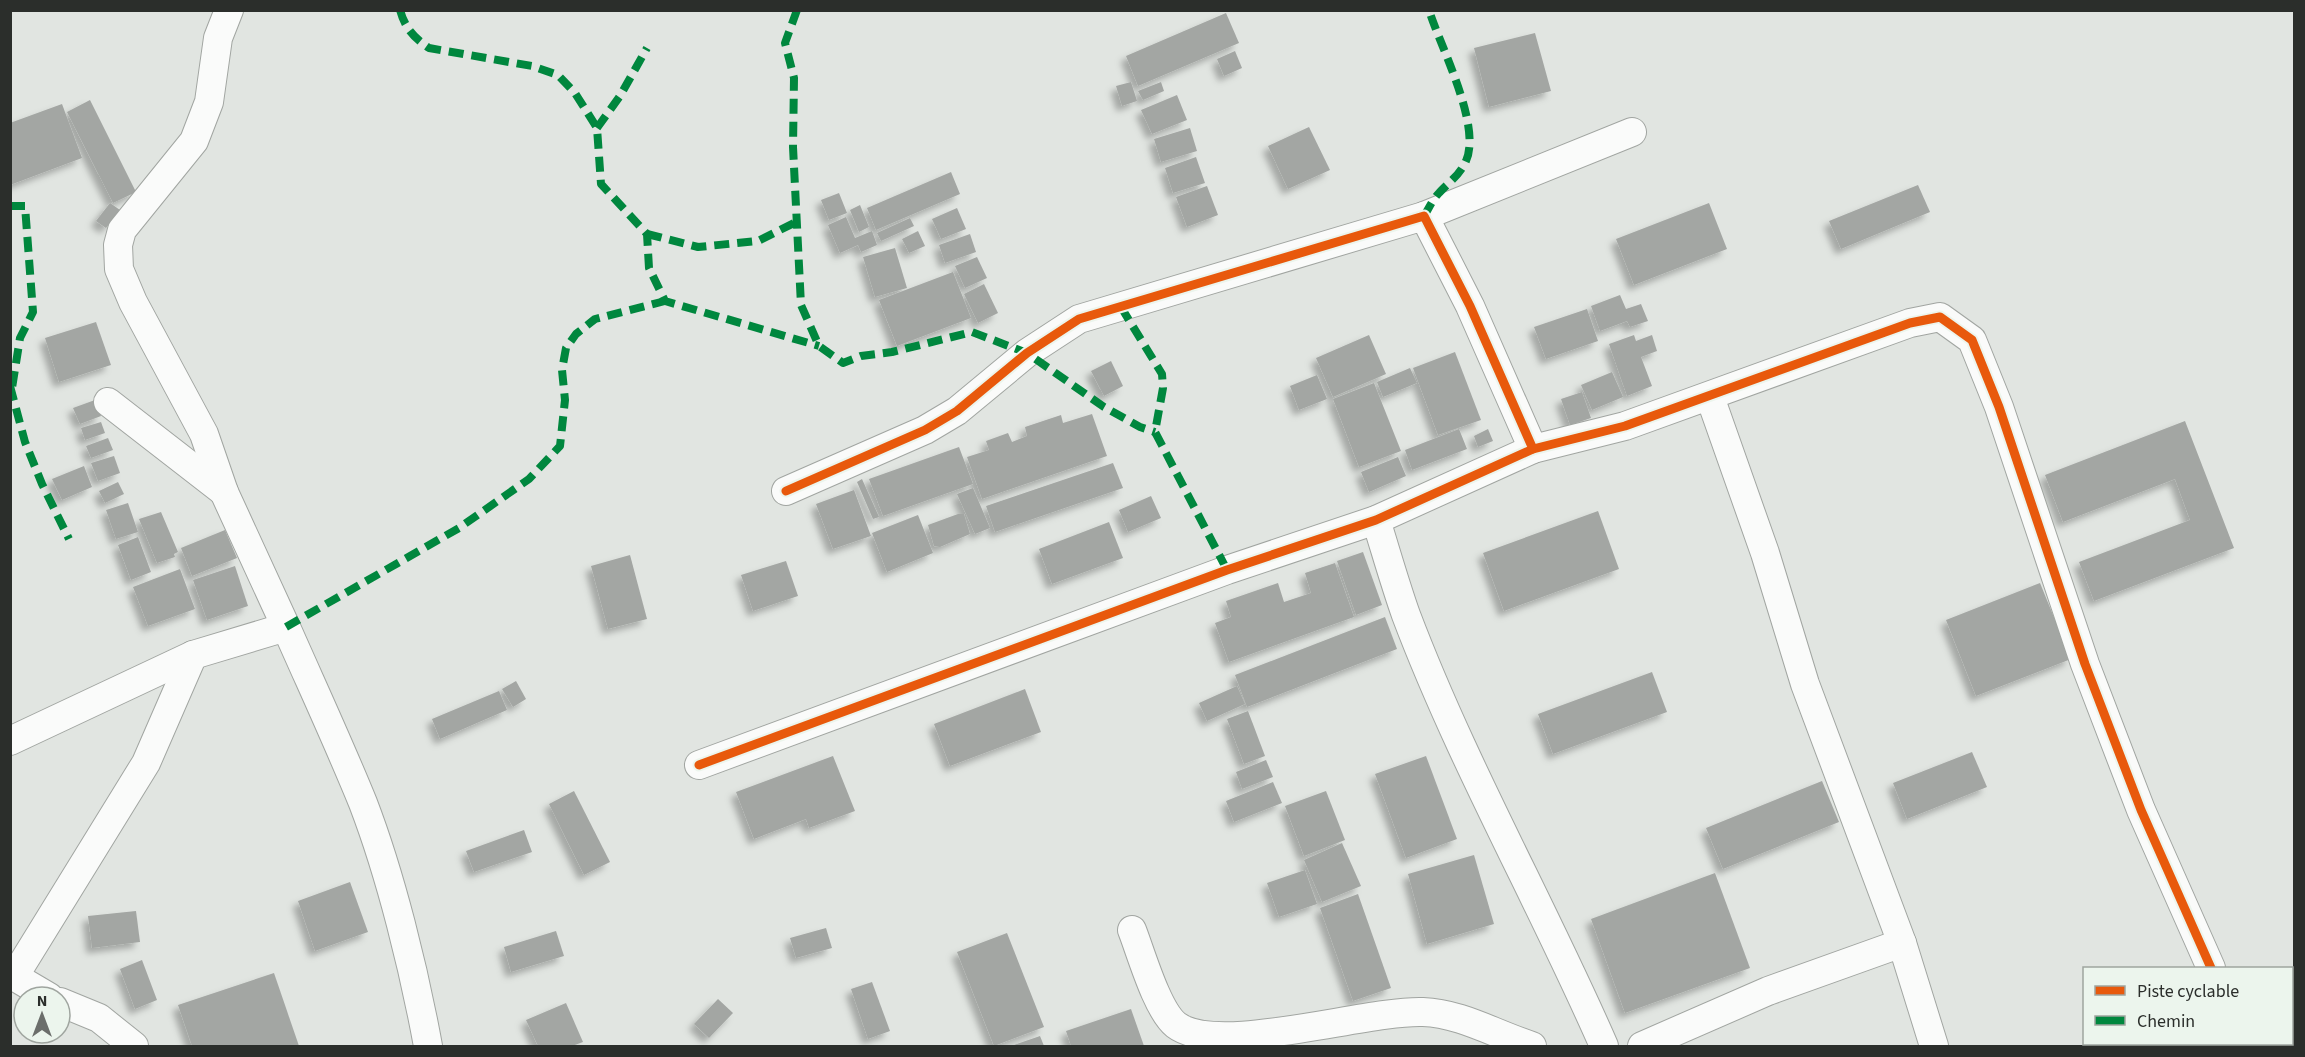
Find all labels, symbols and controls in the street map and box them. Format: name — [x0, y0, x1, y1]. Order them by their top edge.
legend — [2083, 967, 2293, 1045]
text: Piste cyclable — [2137, 979, 2239, 1004]
north arrow — [12, 985, 72, 1045]
text: N — [37, 990, 47, 1012]
text: Chemin — [2137, 1009, 2195, 1034]

